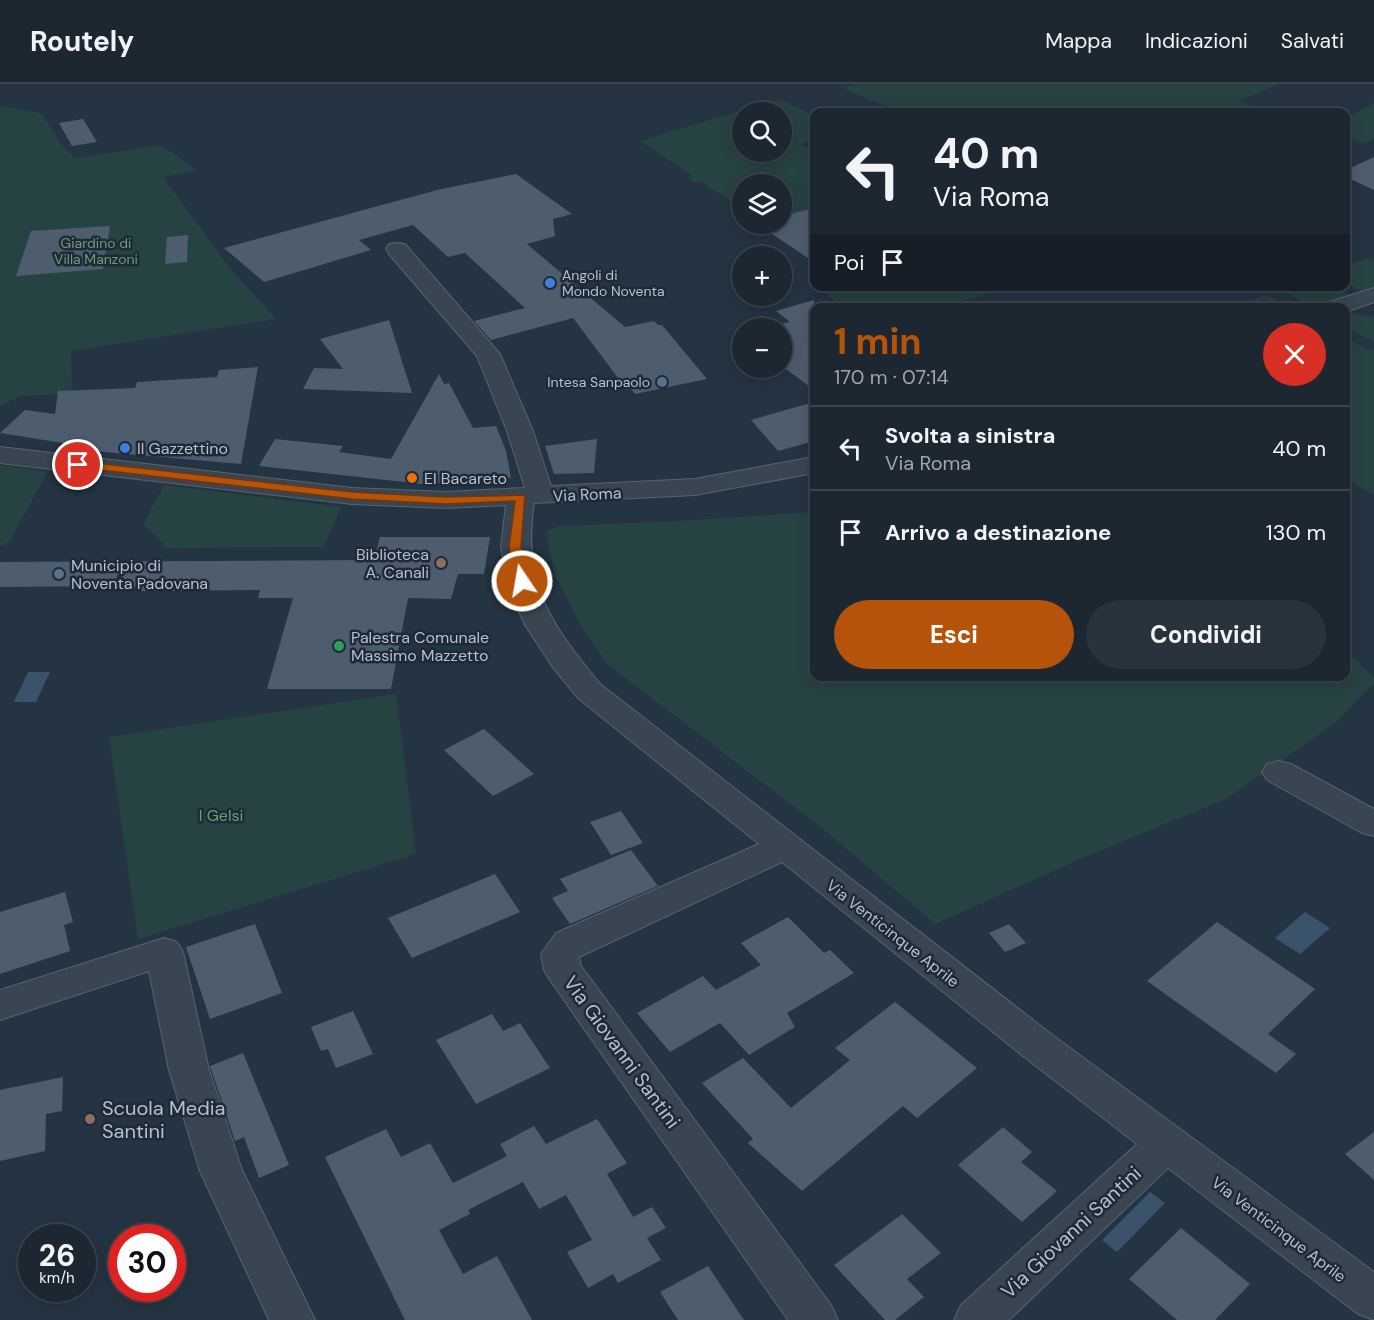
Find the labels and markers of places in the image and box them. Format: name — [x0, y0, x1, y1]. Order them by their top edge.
place label: Angoli di Mondo Noventa — [562, 266, 665, 300]
marker: Angoli di Mondo Noventa — [543, 276, 557, 290]
place label: Intesa Sanpaolo — [547, 373, 650, 391]
marker: Intesa Sanpaolo — [655, 375, 669, 389]
place label: Il Gazzettino — [137, 438, 228, 459]
pin — [52, 439, 103, 490]
marker: Il Gazzettino — [118, 441, 132, 455]
place label: El Bacareto — [424, 468, 507, 489]
marker: El Bacareto — [405, 471, 419, 485]
place label: Biblioteca A. Canali — [356, 544, 429, 583]
place label: Municipio di Noventa Padovana — [71, 555, 208, 594]
marker: Biblioteca A. Canali — [434, 556, 448, 570]
marker: Municipio di Noventa Padovana — [52, 567, 66, 581]
place label: Palestra Comunale Massimo Mazzetto — [351, 627, 489, 666]
marker: Palestra Comunale Massimo Mazzetto — [332, 639, 346, 653]
place label: Scuola Media Santini — [102, 1095, 225, 1144]
marker: Scuola Media Santini — [83, 1112, 97, 1126]

